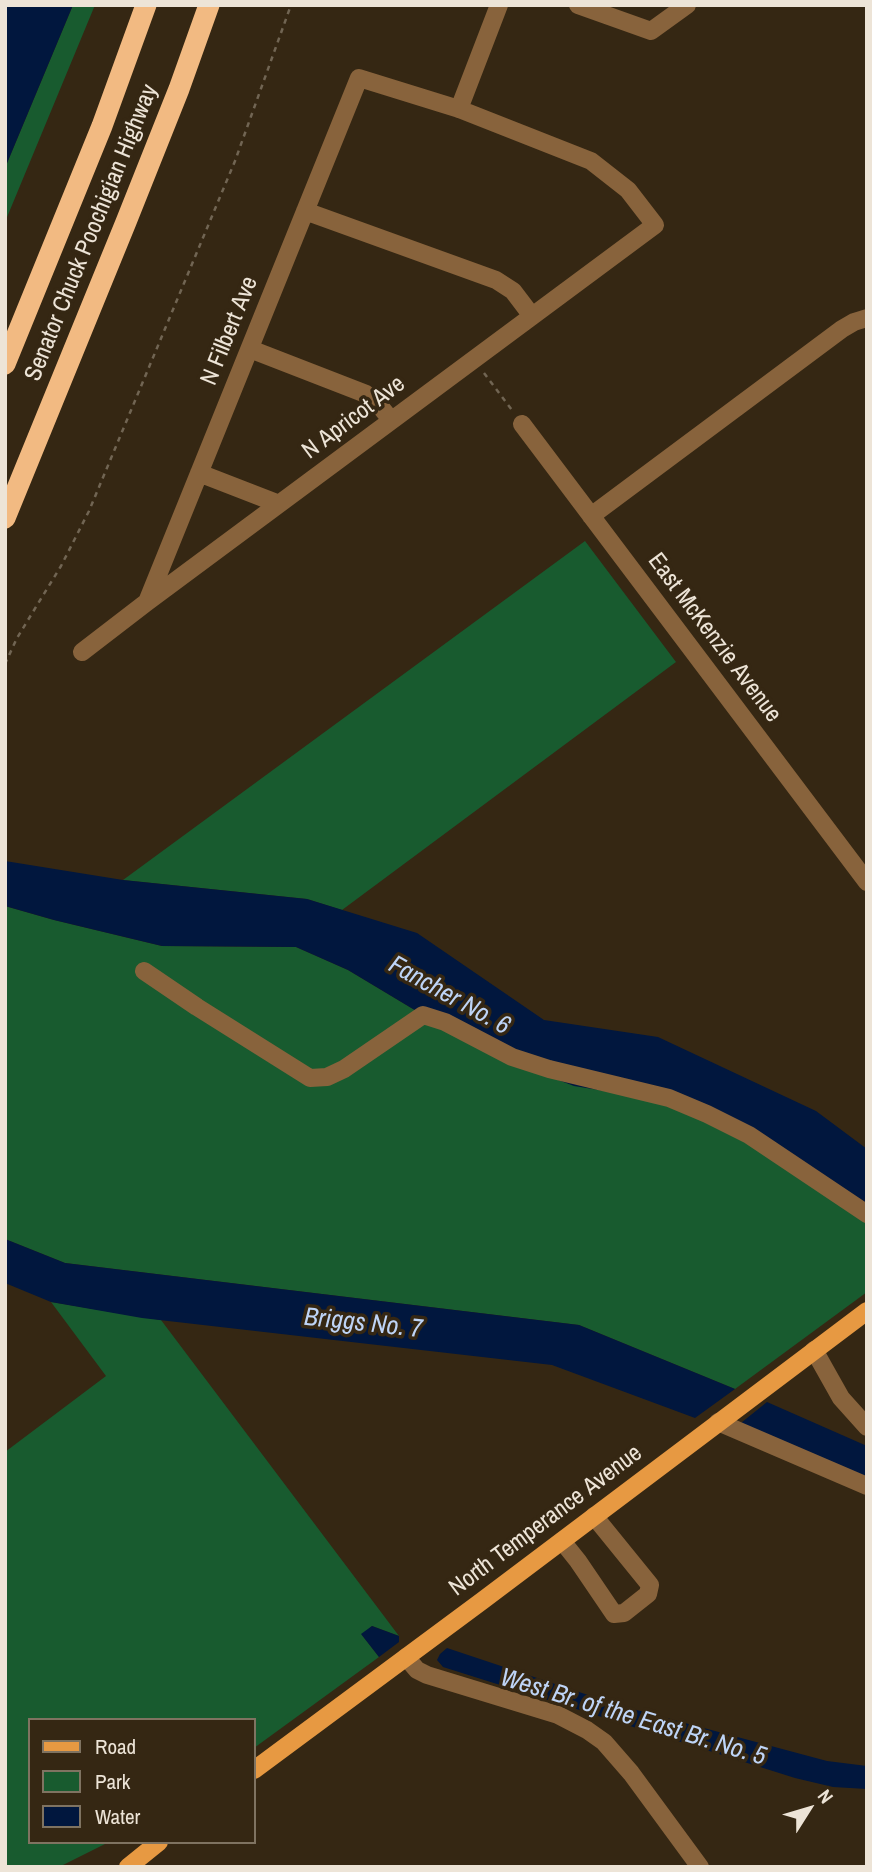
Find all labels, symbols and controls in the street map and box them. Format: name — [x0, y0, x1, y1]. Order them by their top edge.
street label: Senator Chuck Poochigian Highway — [19, 81, 165, 385]
street label: N Filbert Ave — [195, 273, 265, 389]
street label: N Apricot Ave — [297, 370, 411, 466]
street label: East McKenzie Avenue — [641, 548, 787, 728]
water label: Fancher No. 6 — [383, 950, 515, 1042]
water label: Briggs No. 7 — [302, 1302, 424, 1346]
street label: North Temperance Avenue — [444, 1439, 648, 1603]
water label: West Br. of the East Br. No. 5 — [496, 1663, 770, 1773]
legend — [28, 1718, 256, 1844]
text: Road — [95, 1732, 136, 1761]
text: Park — [95, 1767, 130, 1796]
north arrow — [774, 1774, 844, 1844]
text: N — [812, 1784, 840, 1809]
text: Water — [95, 1802, 140, 1831]

